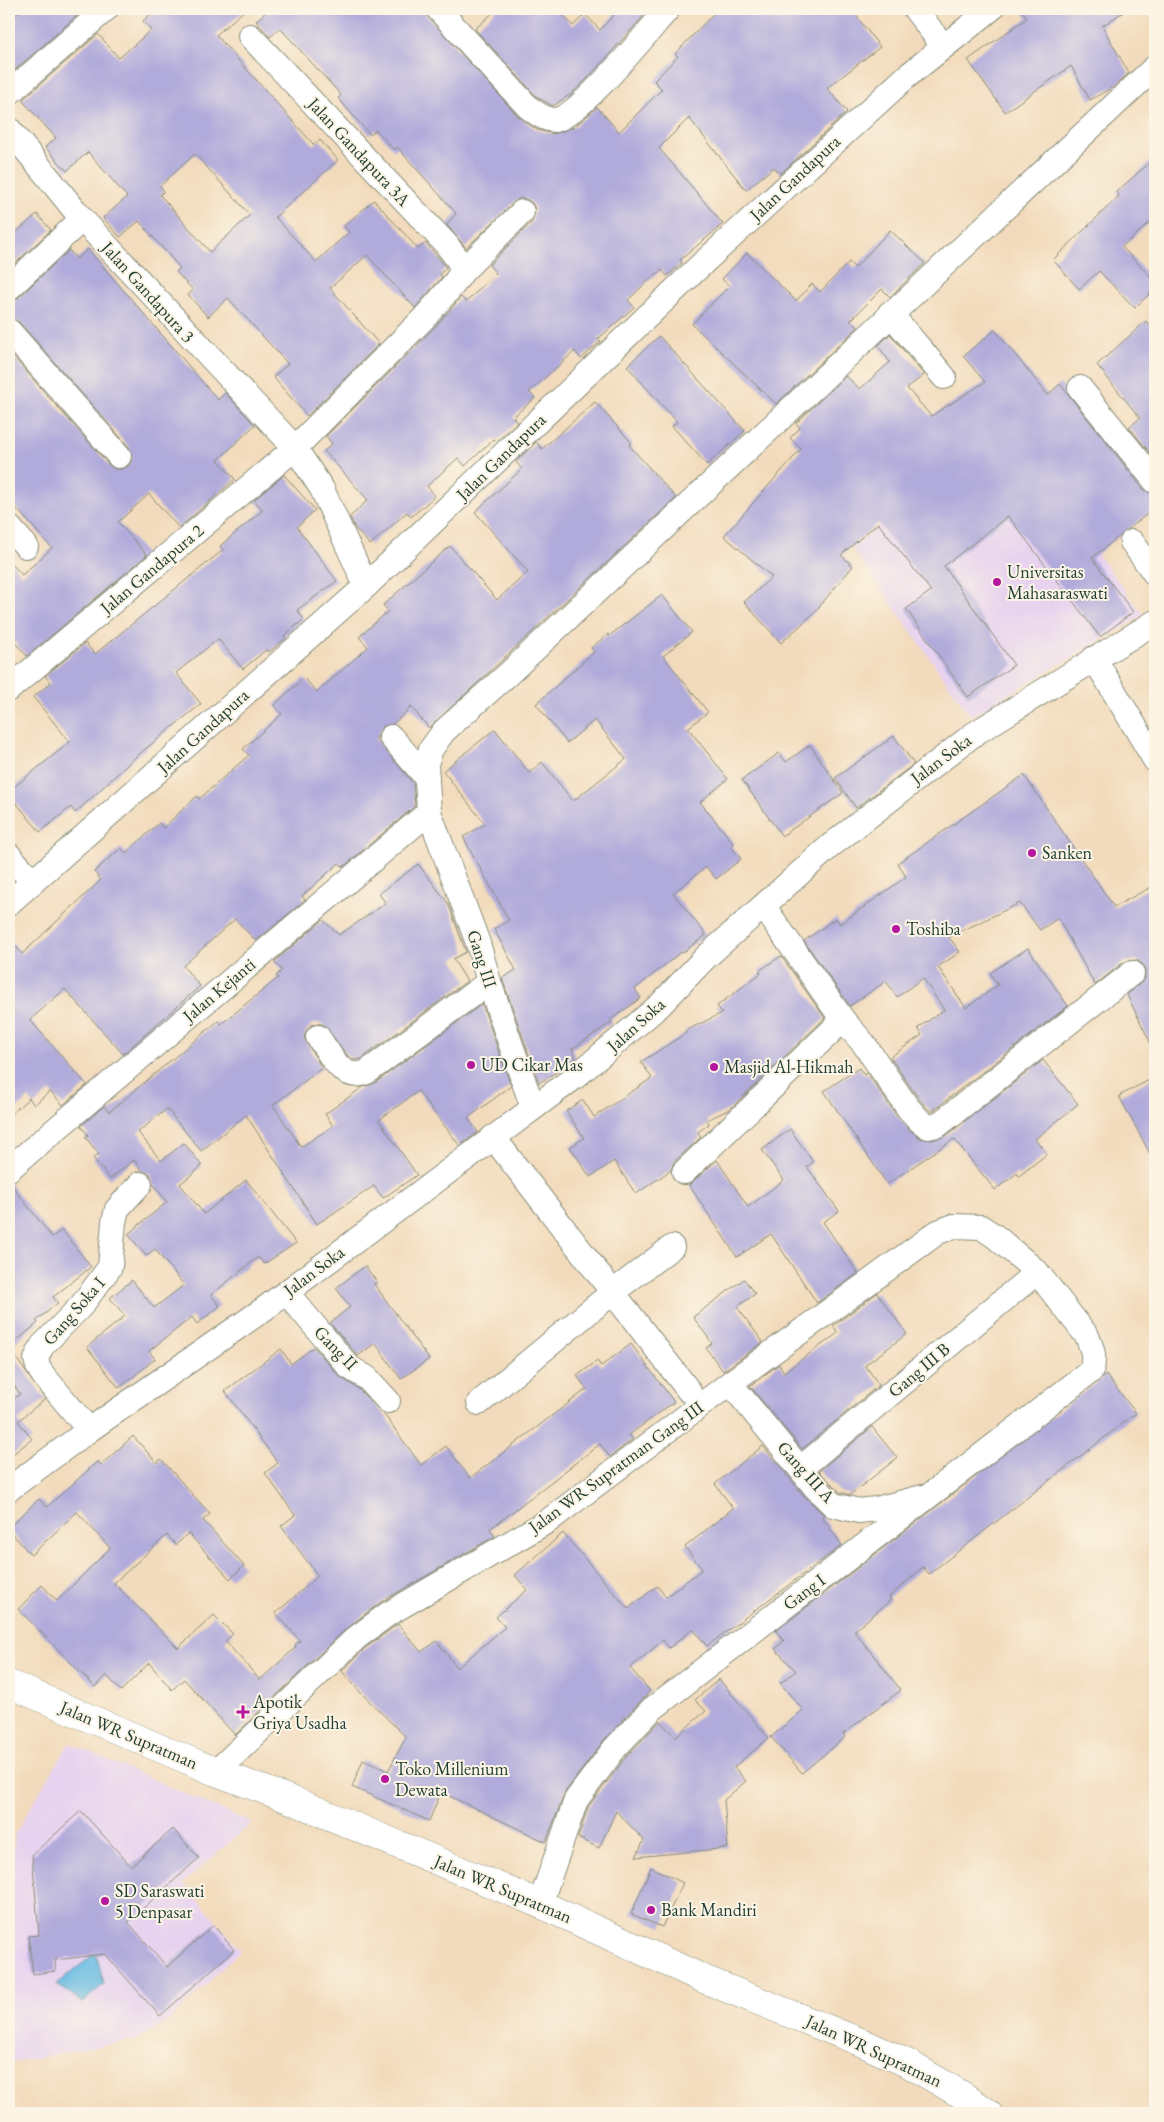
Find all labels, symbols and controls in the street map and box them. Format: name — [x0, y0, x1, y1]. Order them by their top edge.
street label: Jalan Gandapura 3A — [302, 91, 416, 211]
street label: Jalan Gandapura — [743, 129, 846, 227]
street label: Jalan Gandapura 3 — [96, 235, 200, 347]
street label: Jalan Gandapura — [449, 408, 551, 507]
street label: Jalan Gandapura 2 — [94, 518, 208, 620]
place label: Universitas Mahasaraswati — [1007, 560, 1108, 604]
marker: Universitas Mahasaraswati — [991, 576, 1003, 588]
street label: Jalan Gandapura — [150, 683, 254, 779]
street label: Jalan Soka — [904, 728, 976, 790]
place label: Sanken — [1042, 841, 1093, 864]
marker: Sanken — [1026, 847, 1038, 859]
place label: Toshiba — [906, 917, 961, 940]
marker: Toshiba — [890, 923, 902, 935]
street label: Gang III — [462, 927, 503, 991]
street label: Jalan Kejanti — [176, 952, 260, 1028]
street label: Jalan Soka — [600, 992, 670, 1058]
place label: UD Cikar Mas — [481, 1053, 583, 1076]
place label: Masjid Al-Hikmah — [724, 1055, 854, 1078]
marker: UD Cikar Mas — [465, 1059, 477, 1071]
marker: Masjid Al-Hikmah — [708, 1061, 720, 1073]
street label: Jalan Soka — [277, 1240, 349, 1302]
street label: Gang Soka I — [38, 1272, 110, 1350]
street label: Gang II — [310, 1320, 363, 1375]
street label: Gang III B — [883, 1337, 954, 1402]
street label: Jalan WR Supratman Gang III — [522, 1395, 708, 1539]
street label: Gang III A — [773, 1436, 841, 1508]
street label: Gang I — [778, 1568, 830, 1615]
place label: Apotik Griya Usadha — [252, 1690, 348, 1734]
street label: Jalan WR Supratman — [55, 1694, 202, 1774]
marker: Apotik Griya Usadha — [237, 1706, 249, 1718]
place label: Toko Millenium Dewata — [395, 1757, 508, 1801]
marker: Toko Millenium Dewata — [379, 1773, 391, 1785]
street label: Jalan WR Supratman — [429, 1848, 576, 1928]
place label: SD Saraswati 5 Denpasar — [115, 1879, 205, 1923]
marker: SD Saraswati 5 Denpasar — [99, 1895, 111, 1907]
place label: Bank Mandiri — [661, 1898, 757, 1921]
marker: Bank Mandiri — [645, 1904, 657, 1916]
street label: Jalan WR Supratman — [801, 2008, 946, 2092]

